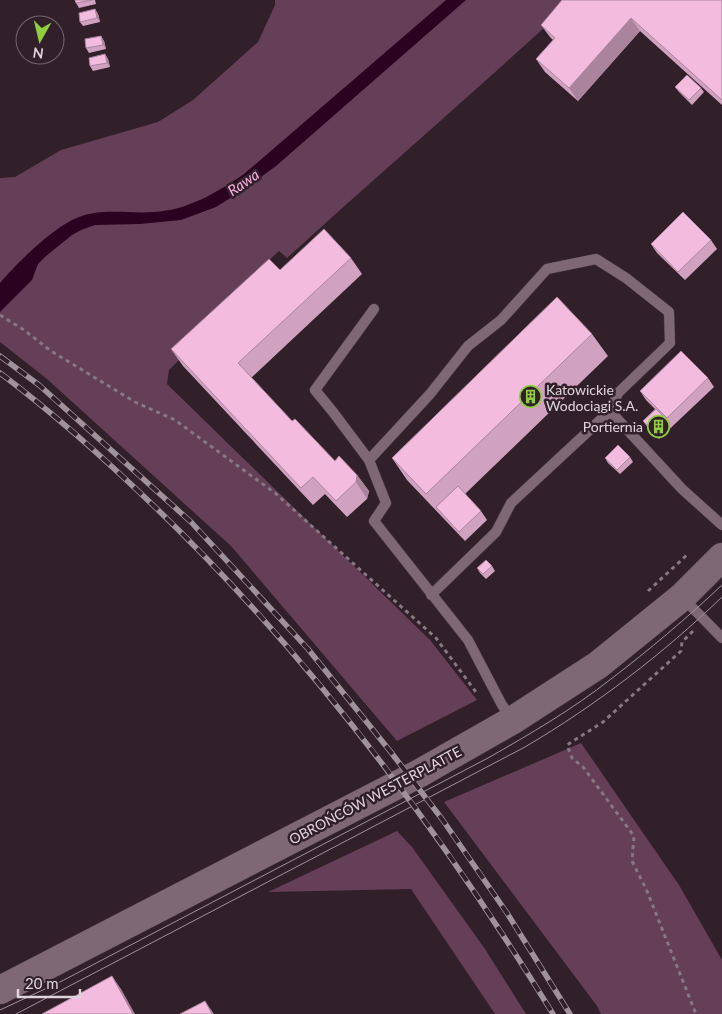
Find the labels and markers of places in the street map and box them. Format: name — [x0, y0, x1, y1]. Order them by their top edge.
place label: Katowickie Wodociągi S.A. — [546, 381, 638, 414]
building icon: Katowickie Wodociągi S.A. — [518, 385, 542, 409]
building icon: Portiernia — [647, 414, 671, 438]
place label: Portiernia — [583, 418, 643, 435]

